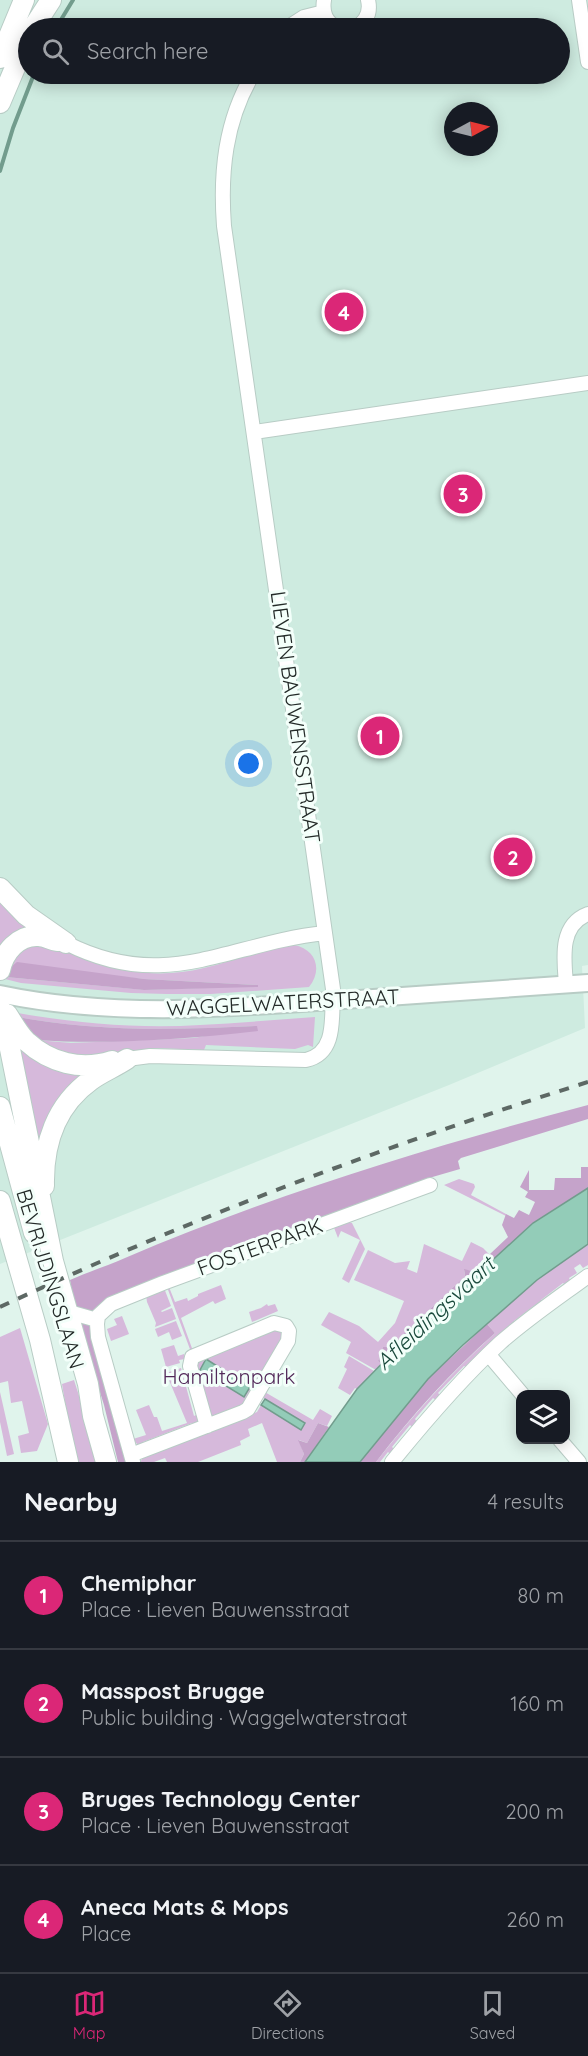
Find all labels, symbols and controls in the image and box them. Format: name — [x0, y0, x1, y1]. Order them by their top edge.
search box — [18, 18, 570, 84]
icon: search — [39, 35, 72, 68]
text: Search here — [87, 37, 208, 65]
north arrow — [444, 102, 498, 156]
pin: 4 — [324, 290, 364, 334]
pin: 3 — [444, 472, 482, 516]
street label: LIEVEN BAUWENSSTRAAT — [265, 589, 327, 844]
pin: 1 — [360, 714, 400, 758]
your location — [234, 749, 263, 778]
pin: 2 — [494, 834, 532, 880]
street label: WAGGELWATERSTRAAT — [166, 983, 400, 1021]
street label: BEVRIJDINGSLAAN — [11, 1186, 91, 1372]
street label: FOSTERPARK — [193, 1211, 326, 1281]
water label: Afleidingsvaart — [369, 1249, 502, 1376]
park label: Hamiltonpark — [163, 1363, 295, 1389]
map controls — [516, 1390, 570, 1444]
button: layers — [516, 1390, 570, 1444]
text: Nearby — [24, 1485, 118, 1518]
text: 4 results — [488, 1489, 564, 1514]
text: Chemiphar — [81, 1569, 196, 1597]
text: 1 — [40, 1583, 47, 1608]
text: 80 m — [518, 1583, 564, 1608]
text: Place · Lieven Bauwensstraat — [81, 1597, 349, 1622]
text: Masspost Brugge — [81, 1677, 265, 1705]
text: 2 — [38, 1691, 49, 1716]
text: 160 m — [510, 1691, 564, 1716]
text: Public building · Waggelwaterstraat — [81, 1705, 408, 1730]
text: Bruges Technology Center — [81, 1785, 360, 1813]
text: 3 — [38, 1799, 49, 1824]
text: 200 m — [505, 1799, 564, 1824]
text: Place · Lieven Bauwensstraat — [81, 1813, 349, 1838]
text: Aneca Mats & Mops — [81, 1893, 289, 1921]
text: 4 — [38, 1907, 49, 1932]
text: 260 m — [507, 1907, 564, 1932]
text: Place — [81, 1921, 131, 1946]
tab: Map — [73, 1987, 106, 2043]
tab: Directions — [251, 1987, 324, 2043]
tab: Saved — [470, 1987, 515, 2043]

